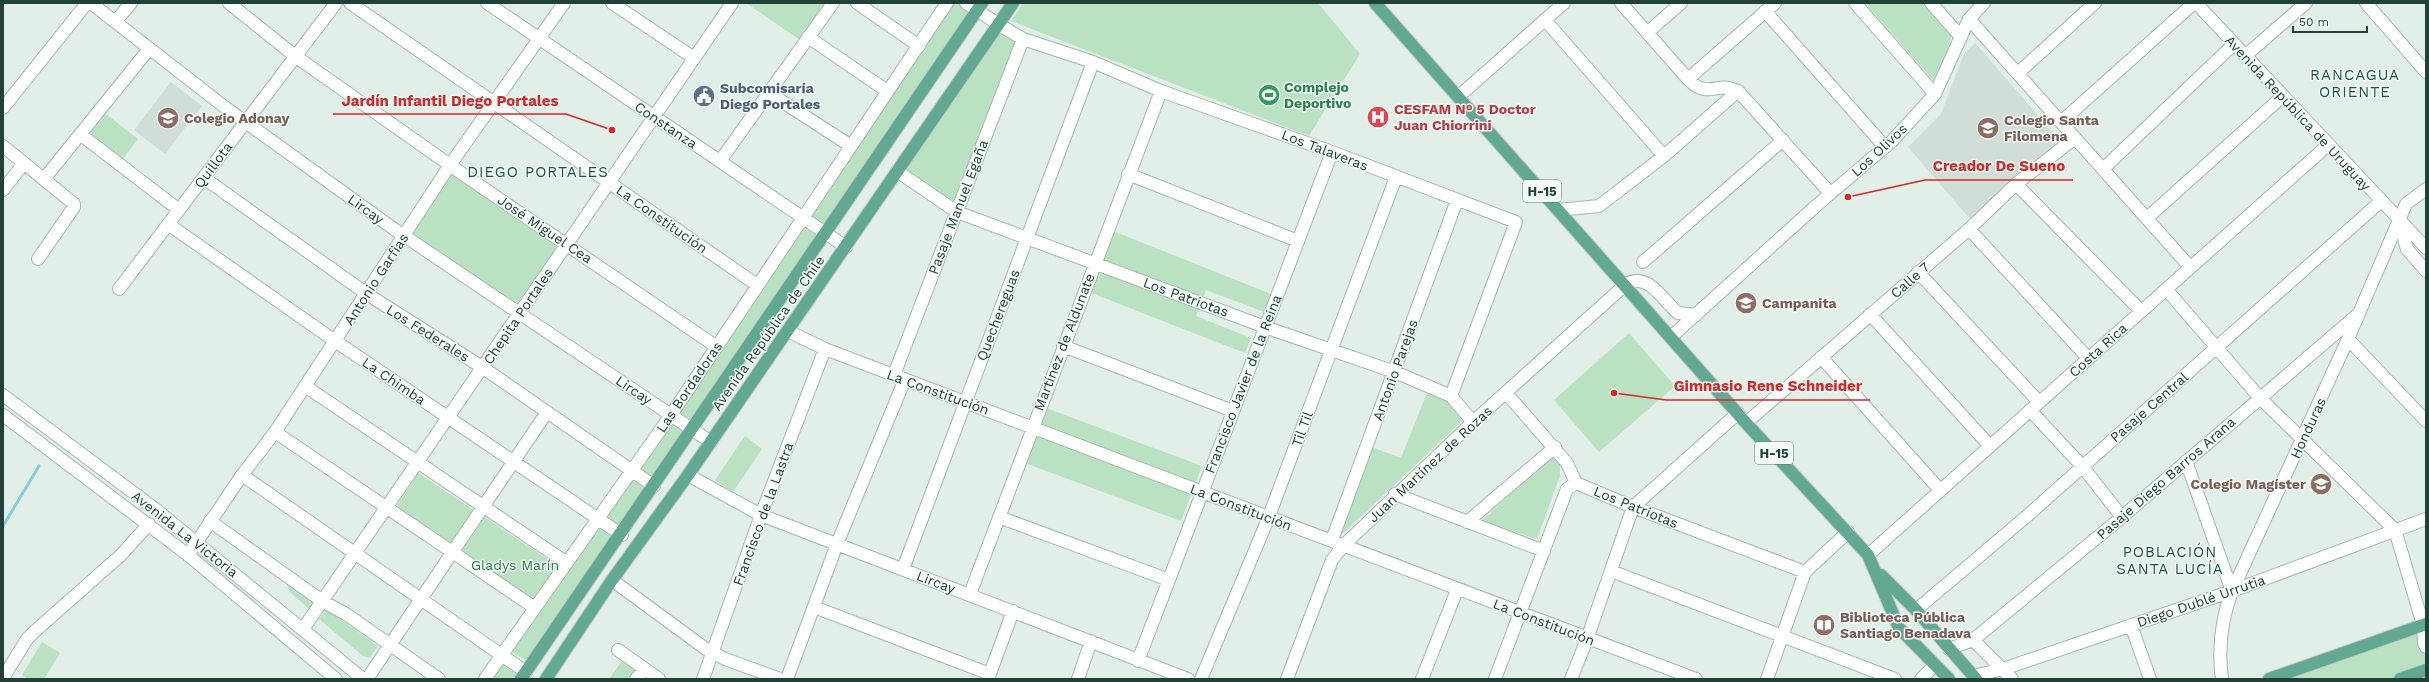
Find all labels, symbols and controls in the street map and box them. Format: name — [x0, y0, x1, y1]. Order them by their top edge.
scale bar — [2293, 8, 2367, 34]
text: 50 m — [2299, 15, 2329, 29]
street label: Avenida República de Uruguay — [2222, 32, 2375, 194]
district label: RANCAGUA ORIENTE — [2310, 66, 2400, 101]
place label: Complejo Deportivo — [1284, 79, 1351, 111]
place label: Subcomisaría Diego Portales — [720, 80, 821, 112]
sports icon: Complejo Deportivo — [1256, 82, 1282, 108]
public building icon: Subcomisaría Diego Portales — [691, 83, 717, 109]
callout: Jardín Infantil Diego Portales — [333, 87, 566, 114]
text: Jardín Infantil Diego Portales — [342, 92, 558, 110]
street label: Constanza — [632, 98, 700, 152]
place label: CESFAM N° 5 Doctor Juan Chiorrini — [1394, 101, 1536, 133]
hospital icon: CESFAM N° 5 Doctor Juan Chiorrini — [1365, 104, 1391, 130]
school or university icon: Colegio Adonay — [155, 105, 181, 131]
place label: Colegio Adonay — [184, 110, 289, 126]
place label: Colegio Santa Filomena — [2004, 112, 2100, 144]
school or university icon: Colegio Santa Filomena — [1975, 115, 2001, 141]
street label: Los Olivos — [1848, 120, 1910, 180]
street label: Los Talaveras — [1279, 126, 1371, 174]
street label: Pasaje Manuel Egaña — [925, 137, 991, 277]
street label: Quillota — [191, 139, 236, 191]
callout: Creador De Sueno — [1925, 153, 2073, 180]
text: Creador De Sueno — [1933, 157, 2065, 175]
district label: DIEGO PORTALES — [467, 163, 609, 181]
road number: H-15 — [1523, 180, 1561, 202]
street label: La Constitución — [613, 182, 711, 256]
street label: Lircay — [345, 191, 388, 228]
street label: José Miguel Cea — [495, 191, 595, 267]
street label: Antonio Garfias — [340, 230, 412, 328]
street label: Avenida República de Chile — [708, 253, 828, 413]
street label: Calle 7 — [1887, 259, 1933, 301]
street label: Chepita Portales — [480, 265, 556, 367]
street label: Quechereguas — [973, 267, 1023, 363]
street label: Martínez de Aldunate — [1030, 271, 1098, 413]
street label: Los Patriotas — [1141, 274, 1231, 320]
school or university icon: Campanita — [1733, 290, 1759, 316]
street label: Francisco Javier de la Reina — [1201, 292, 1285, 476]
place label: Campanita — [1762, 295, 1838, 311]
street label: Los Federales — [384, 301, 472, 365]
street label: Antonio Parejas — [1369, 317, 1421, 423]
street label: Costa Rica — [2066, 320, 2130, 380]
street label: Las Bordadoras — [653, 339, 725, 435]
street label: La Chimba — [359, 354, 429, 408]
street label: La Constitución — [885, 366, 991, 418]
street label: Pasaje Central — [2107, 368, 2192, 445]
street label: Lircay — [613, 372, 656, 408]
callout: Gimnasio Rene Schneider — [1666, 373, 1870, 400]
text: Gimnasio Rene Schneider — [1674, 377, 1863, 395]
street label: Honduras — [2287, 395, 2329, 461]
street label: Juan Martínez de Rozas — [1365, 402, 1495, 526]
street label: Til Til — [1288, 408, 1316, 449]
street label: Pasaje Diego Barros Arana — [2093, 413, 2239, 543]
street label: Francisco de la Lastra — [730, 440, 796, 588]
road number: H-15 — [1755, 442, 1793, 464]
school or university icon: Colegio Magíster — [2308, 471, 2334, 497]
place label: Colegio Magíster — [2191, 476, 2306, 492]
street label: La Constitución — [1188, 480, 1294, 534]
street label: Los Patriotas — [1591, 483, 1681, 531]
street label: Avenida La Victoria — [129, 488, 241, 580]
district label: POBLACIÓN SANTA LUCÍA — [2116, 542, 2224, 578]
park label: Gladys Marín — [471, 557, 559, 573]
street label: Lircay — [914, 567, 958, 597]
street label: Diego Dublé Urrutia — [2135, 572, 2267, 630]
street label: La Constitución — [1491, 595, 1597, 649]
place label: Biblioteca Pública Santiago Benadava — [1840, 609, 1972, 641]
library icon: Biblioteca Pública Santiago Benadava — [1811, 612, 1837, 638]

